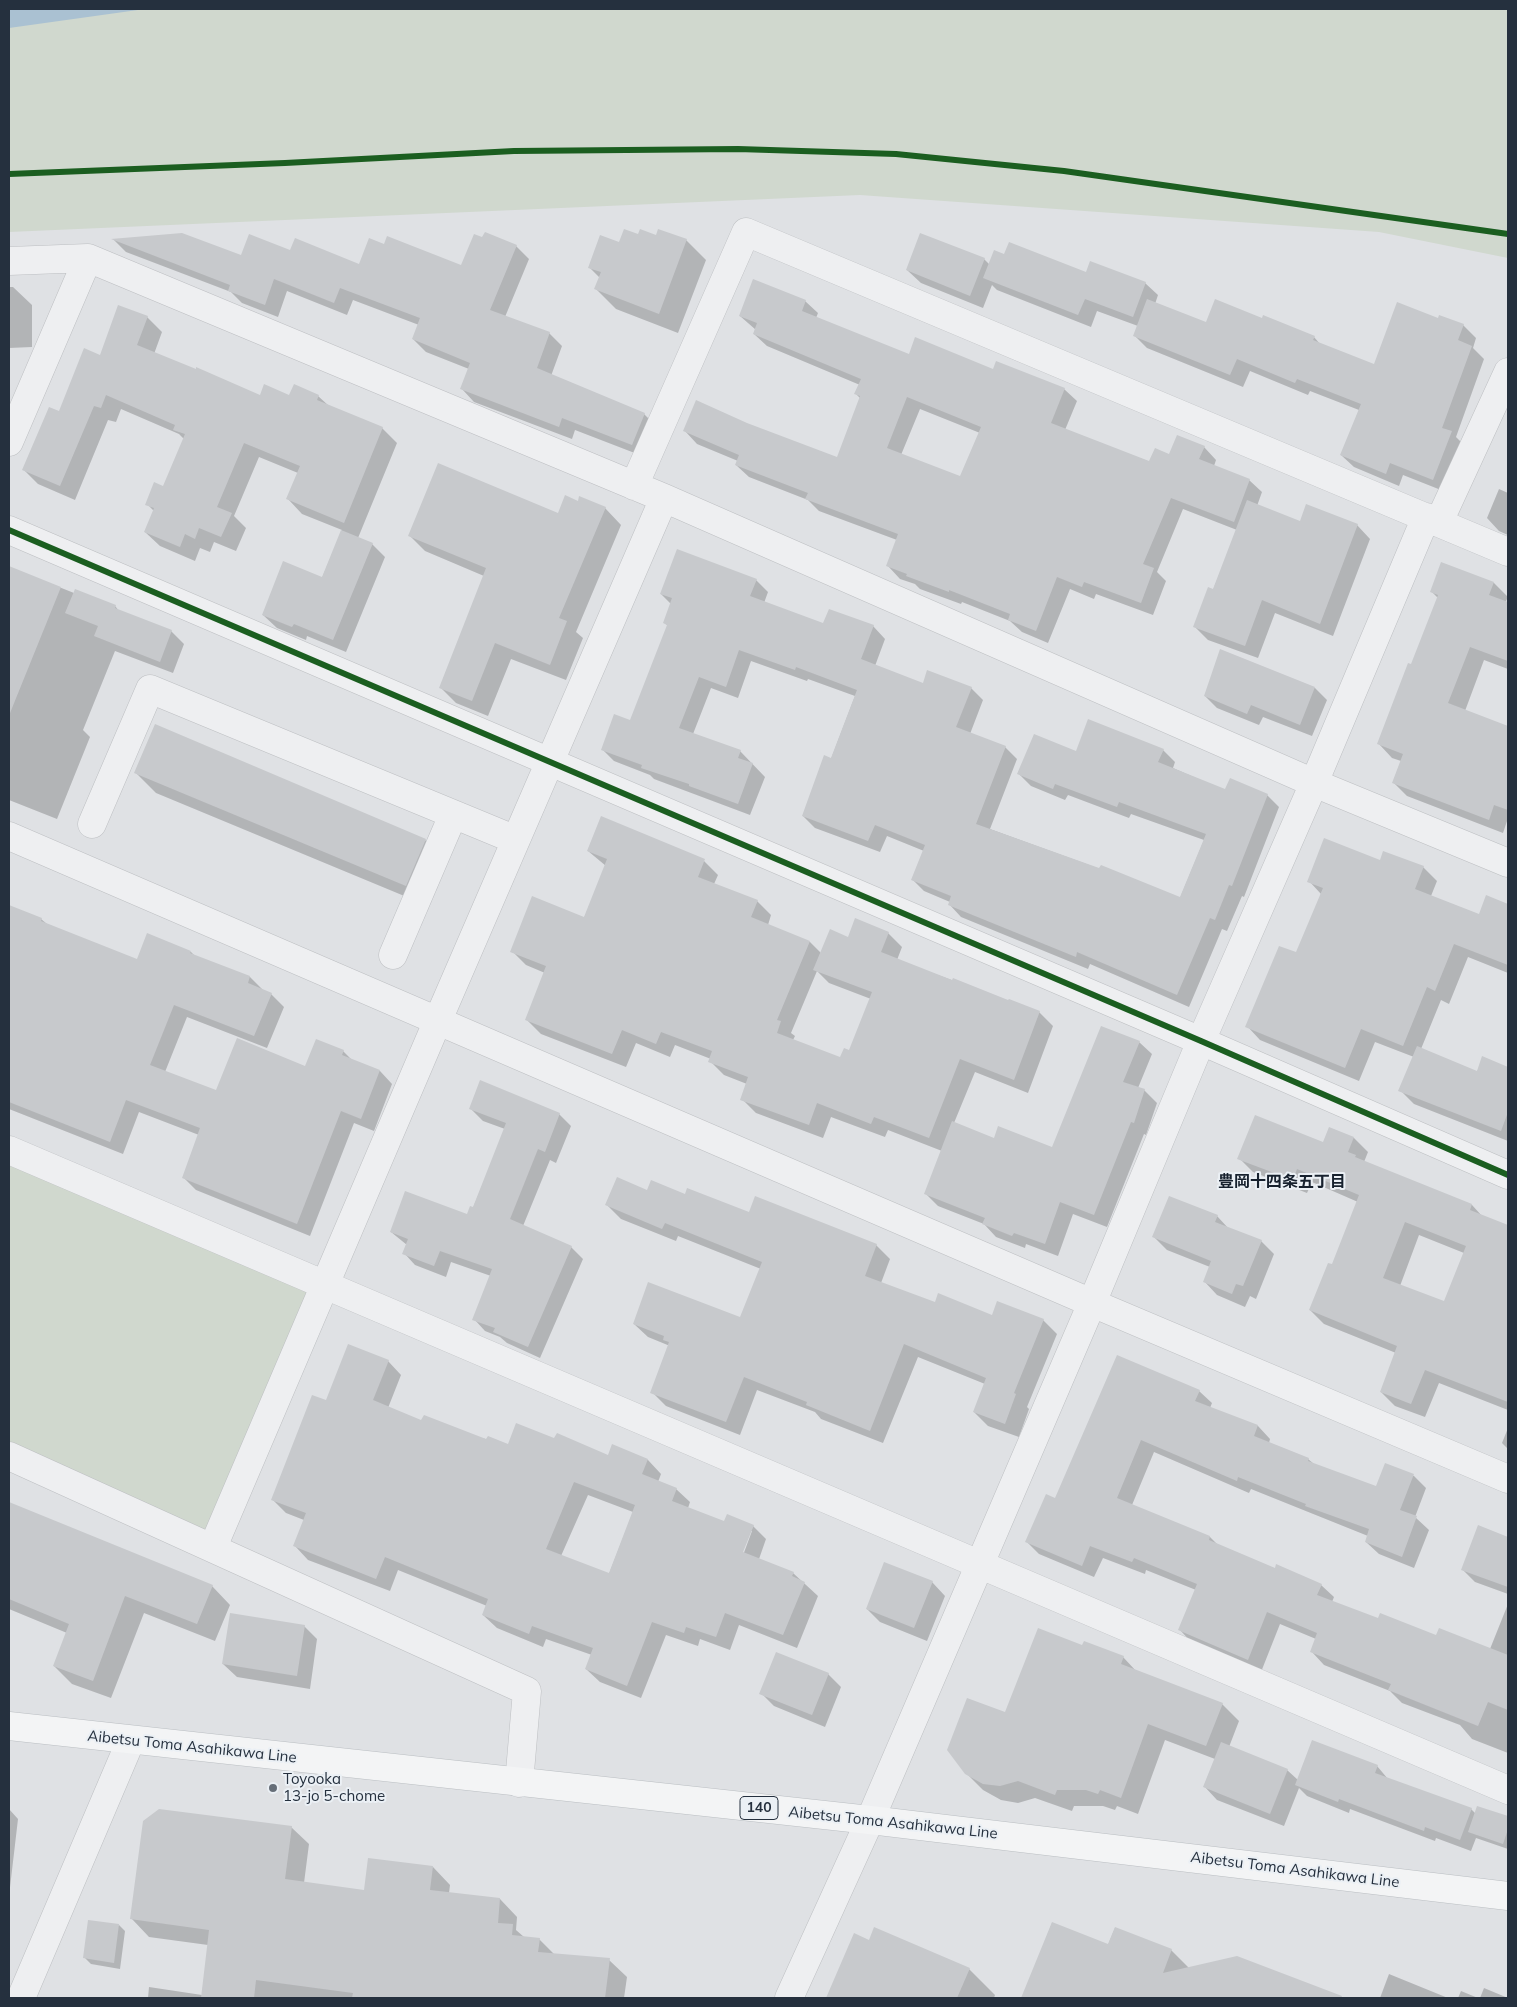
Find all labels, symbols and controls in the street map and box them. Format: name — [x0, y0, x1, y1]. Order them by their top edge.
district label: 豊岡十四条五丁目 — [1218, 1172, 1346, 1192]
street label: Aibetsu Toma Asahikawa Line — [86, 1727, 298, 1767]
place label: Toyooka 13-jo 5-chome — [283, 1770, 385, 1805]
marker: Toyooka 13-jo 5-chome — [267, 1782, 279, 1794]
road number: 140 — [740, 1796, 778, 1820]
street label: Aibetsu Toma Asahikawa Line — [787, 1803, 999, 1843]
street label: Aibetsu Toma Asahikawa Line — [1190, 1848, 1400, 1892]

